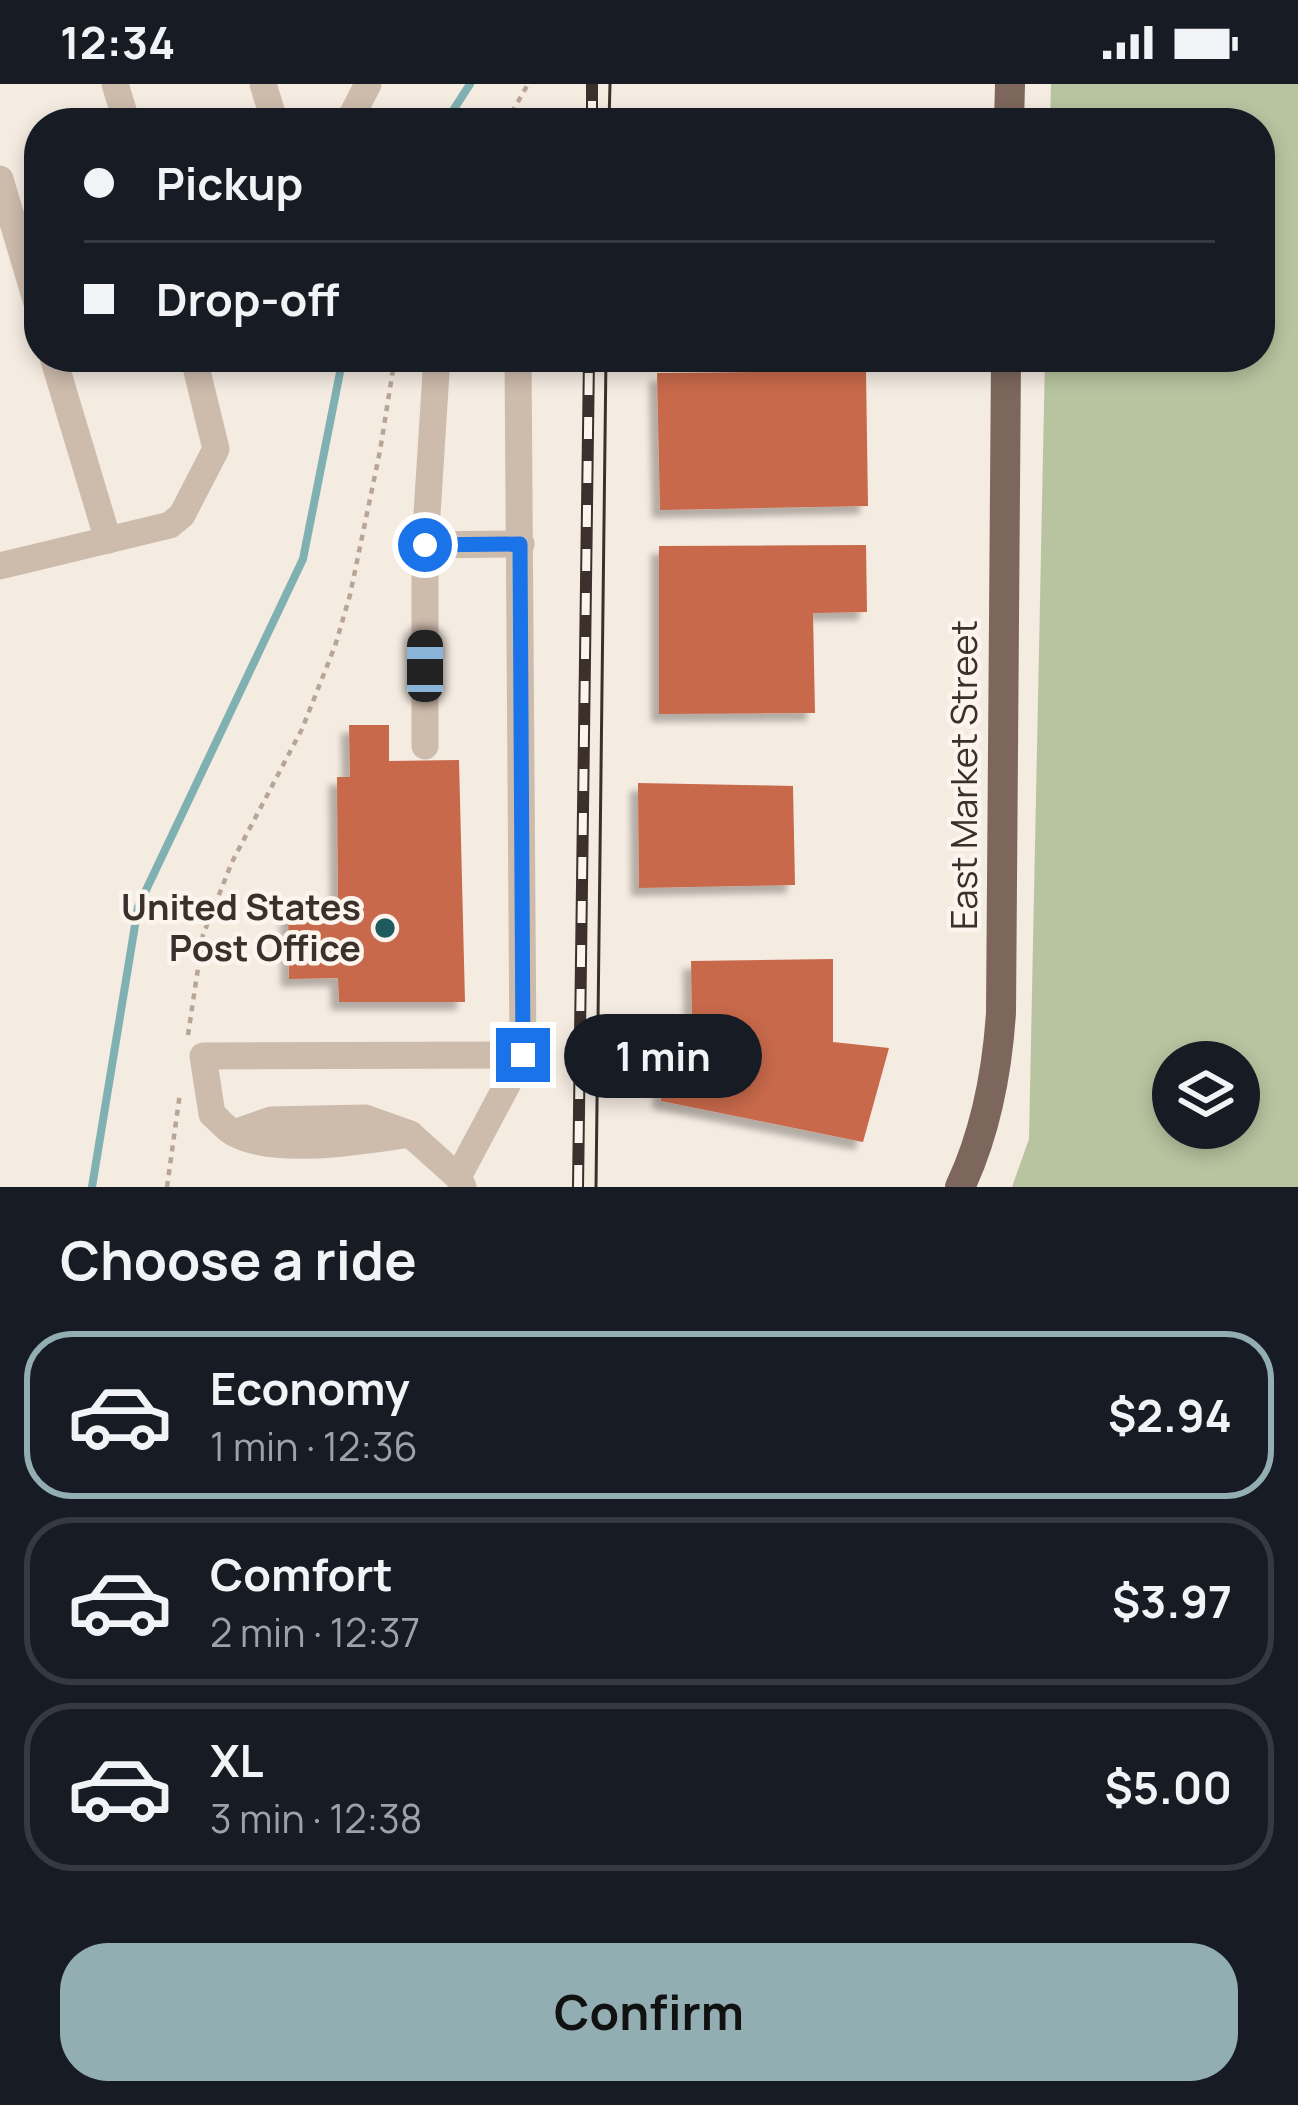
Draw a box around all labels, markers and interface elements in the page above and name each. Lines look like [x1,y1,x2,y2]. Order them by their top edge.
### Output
text: 12:34 [60,11,175,73]
text: Pickup [156,152,303,214]
text: Drop-off [156,268,339,330]
route start [398,518,452,572]
street label: East Market Street [939,620,988,930]
car [407,630,443,702]
place label: United States Post Office [121,882,361,972]
marker: United States Post Office [372,915,398,941]
callout: 1 min [565,1013,763,1097]
route end [496,1028,550,1082]
text: 1 min [615,1029,711,1083]
map controls [1152,1041,1260,1149]
button: layers [1152,1041,1260,1149]
text: Choose a ride [60,1222,417,1296]
text: Economy [210,1357,410,1419]
icon: car [66,1361,174,1469]
text: $2.94 [1108,1384,1232,1446]
text: 1 min · 12:36 [210,1419,418,1473]
text: Comfort [210,1543,393,1605]
icon: car [66,1547,174,1655]
text: $3.97 [1112,1570,1232,1632]
text: 2 min · 12:37 [210,1605,420,1659]
text: XL [210,1729,264,1791]
icon: car [66,1733,174,1841]
text: $5.00 [1104,1756,1232,1818]
text: 3 min · 12:38 [210,1791,422,1845]
button: Confirm [60,1943,1238,2081]

